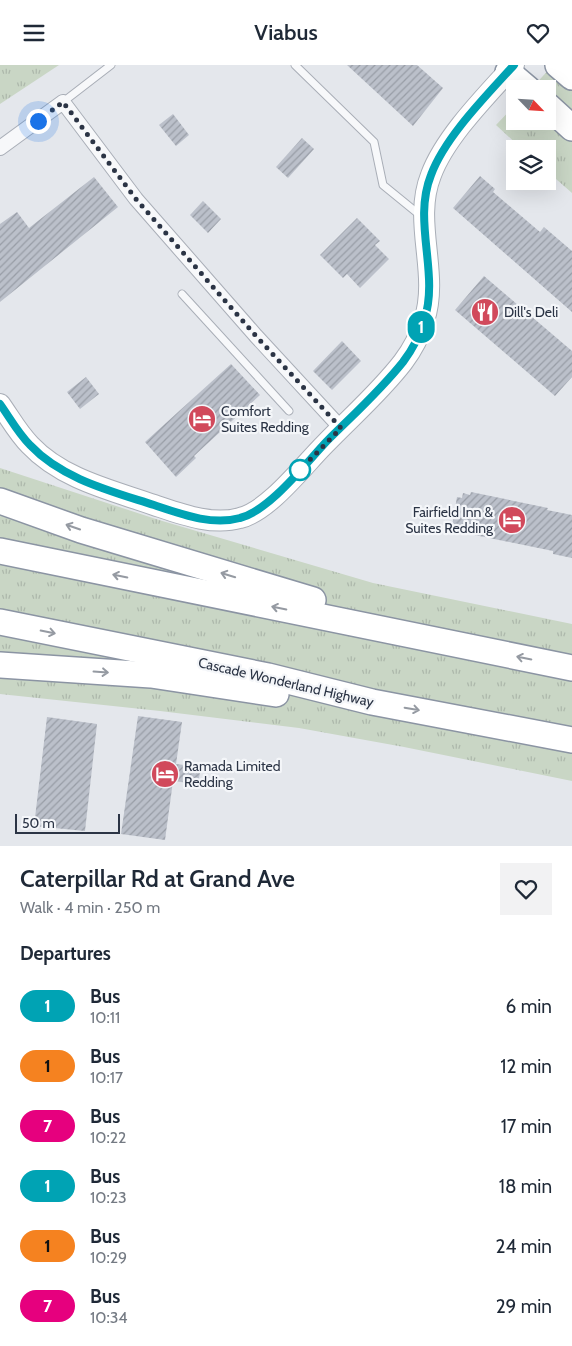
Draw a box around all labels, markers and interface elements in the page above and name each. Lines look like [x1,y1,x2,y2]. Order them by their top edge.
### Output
icon: menu [20,19,48,47]
text: Viabus [254,19,318,46]
icon: heart [524,19,552,47]
north arrow [506,80,556,130]
map controls [506,80,556,190]
your location [26,109,51,134]
button: layers [506,140,556,190]
restaurant icon: Dill's Deli [470,297,500,327]
place label: Dill's Deli [504,303,558,321]
line badge: 1 [405,311,437,343]
text: 1 [418,316,424,338]
place label: Comfort Suites Redding [221,402,310,436]
hotel icon: Comfort Suites Redding [187,404,217,434]
unlabelled marker [289,459,311,481]
place label: Fairfield Inn & Suites Redding [405,503,494,537]
hotel icon: Fairfield Inn & Suites Redding [497,505,527,535]
one-way arrow [66,522,81,531]
one-way arrow [112,570,128,580]
one-way arrow [221,570,237,580]
one-way arrow [272,603,288,613]
one-way arrow [39,627,55,637]
street label: Cascade Wonderland Highway [197,653,375,711]
one-way arrow [517,653,533,662]
one-way arrow [93,667,109,676]
one-way arrow [404,705,420,715]
place label: Ramada Limited Redding [184,757,281,791]
hotel icon: Ramada Limited Redding [150,759,180,789]
scale bar [15,811,120,834]
text: 50 m [22,814,55,832]
button: heart [500,863,552,915]
text: Caterpillar Rd at Grand Ave [20,864,295,893]
text: Walk · 4 min · 250 m [20,898,160,917]
text: Departures [20,942,111,965]
text: Bus [90,985,120,1008]
text: 1 [44,995,51,1017]
text: 6 min [506,995,552,1018]
text: 10:11 [90,1008,120,1027]
text: Bus [90,1045,120,1068]
text: 1 [44,1055,51,1077]
text: 12 min [500,1055,552,1078]
text: 10:17 [90,1068,123,1087]
text: Bus [90,1105,120,1128]
text: 7 [43,1115,52,1137]
text: 17 min [501,1115,552,1138]
text: 10:22 [90,1128,126,1147]
text: Bus [90,1165,120,1188]
text: 1 [44,1175,51,1197]
text: 18 min [499,1175,552,1198]
text: 10:23 [90,1188,127,1207]
text: Bus [90,1225,120,1248]
text: 1 [44,1235,51,1257]
text: 24 min [495,1235,552,1258]
text: 10:29 [90,1248,127,1267]
text: Bus [90,1285,120,1308]
text: 7 [43,1295,52,1317]
text: 29 min [496,1295,552,1318]
text: 10:34 [90,1308,128,1327]

